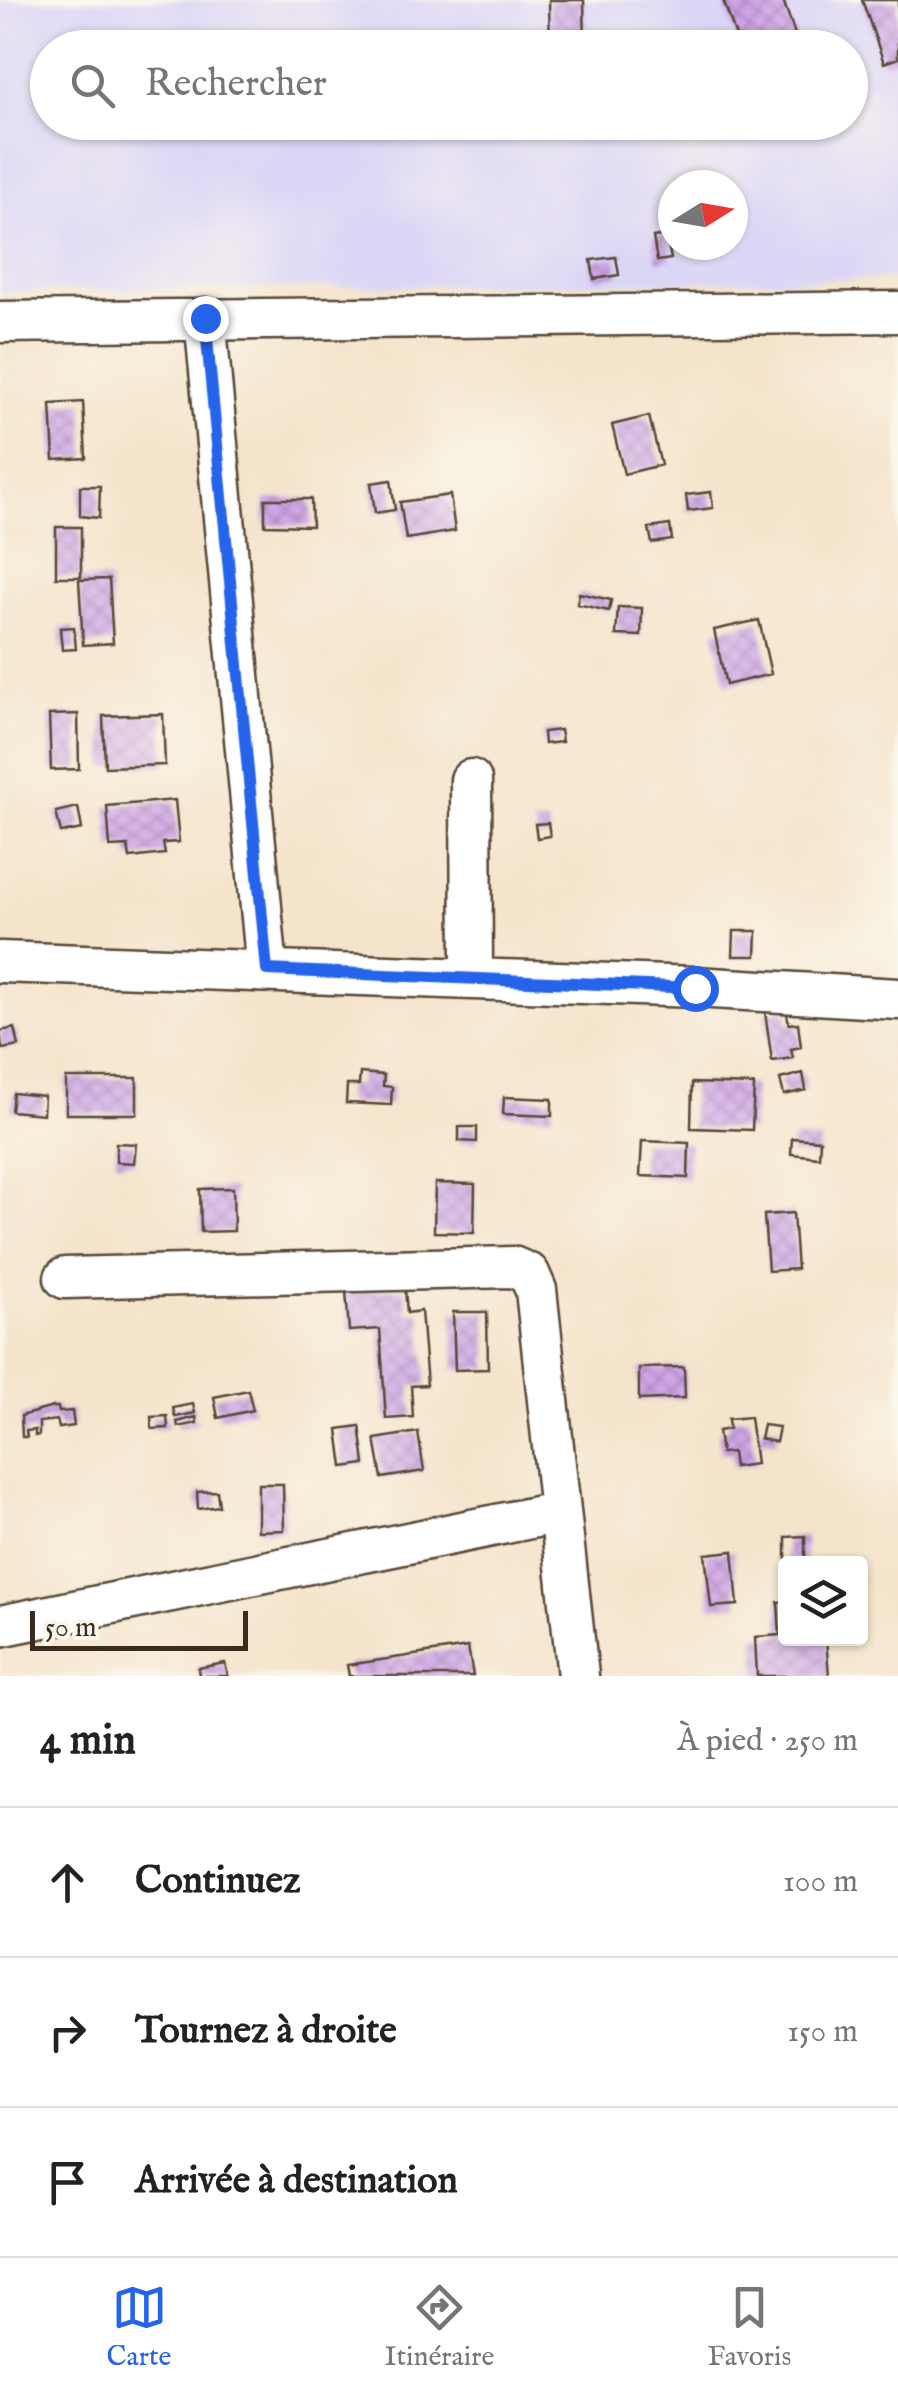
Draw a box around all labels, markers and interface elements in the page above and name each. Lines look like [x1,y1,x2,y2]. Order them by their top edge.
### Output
search box [30,30,868,140]
icon: search [65,58,120,113]
text: Rechercher [145,61,327,109]
north arrow [658,170,748,260]
route end [183,296,229,342]
route start [673,966,719,1012]
map controls [778,1556,868,1646]
button: layers [778,1556,868,1646]
scale bar [30,1606,248,1650]
text: 50 m [45,1611,97,1646]
text: 4 min [40,1715,136,1768]
text: À pied · 250 m [677,1721,858,1762]
icon: ahead [40,1855,95,1910]
text: Continuez [135,1858,301,1906]
text: 100 m [783,1862,858,1903]
icon: right [40,2005,95,2060]
text: Tournez à droite [135,2008,397,2056]
text: 150 m [787,2012,858,2053]
icon: arrive [40,2155,95,2210]
text: Arrivée à destination [135,2158,458,2206]
tab: Carte [107,2280,171,2375]
tab: Itinéraire [385,2280,494,2375]
tab: Favoris [707,2280,791,2375]

